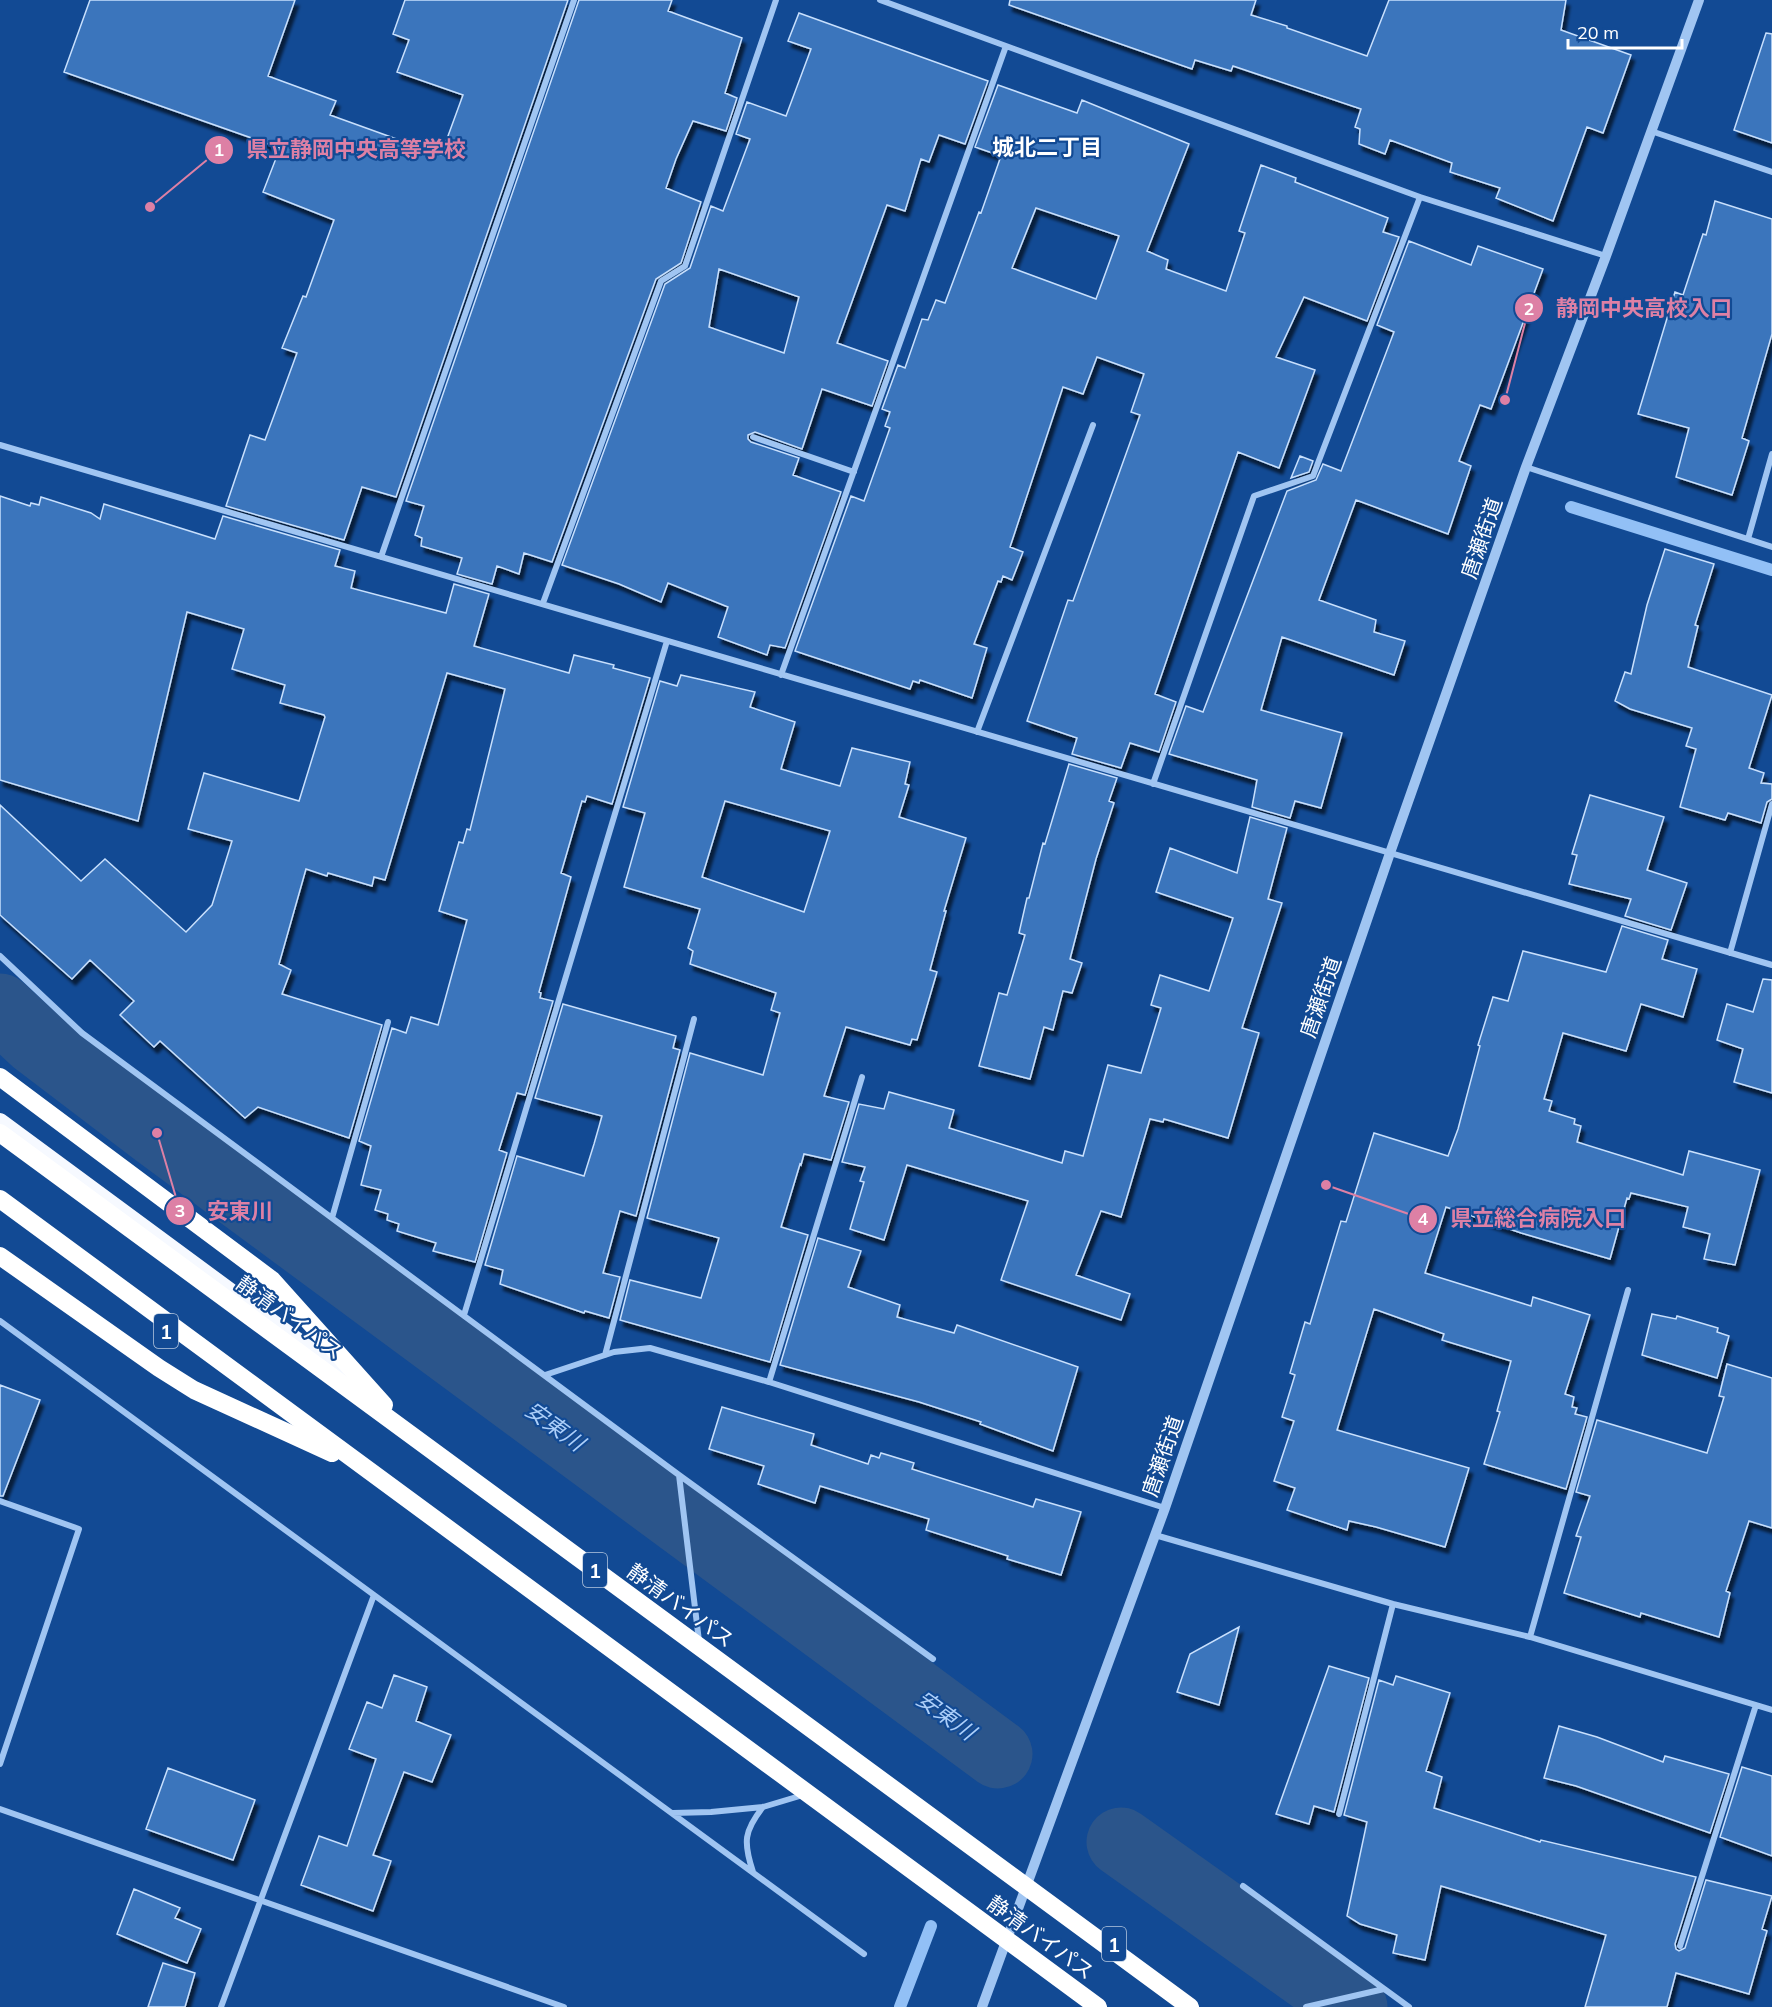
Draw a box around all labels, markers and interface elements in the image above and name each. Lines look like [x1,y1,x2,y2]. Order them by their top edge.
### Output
scale bar [1568,12,1682,50]
text: 20 m [1577,21,1619,44]
callout: 県立静岡中央高等学校 [204,130,478,170]
district label: 城北二丁目 [992,133,1102,161]
text: 県立静岡中央高等学校 [246,135,466,163]
text: 1 [214,138,224,161]
callout: 静岡中央高校入口 [1514,288,1744,328]
text: 静岡中央高校入口 [1556,294,1732,322]
text: 2 [1524,297,1534,320]
street label: 唐瀬街道 [1455,494,1507,582]
street label: 唐瀬街道 [1294,953,1346,1041]
callout: 安東川 [165,1191,285,1231]
text: 安東川 [207,1197,273,1225]
text: 3 [175,1199,185,1222]
callout: 県立総合病院入口 [1408,1199,1638,1239]
text: 県立総合病院入口 [1450,1204,1626,1232]
text: 4 [1418,1207,1429,1230]
street label: 静清バイパス [232,1270,348,1364]
road number: 1 [154,1314,178,1348]
water label: 安東川 [520,1395,592,1458]
street label: 唐瀬街道 [1136,1412,1188,1500]
road number: 1 [583,1553,607,1587]
street label: 静清バイパス [623,1558,739,1652]
water label: 安東川 [911,1684,983,1747]
street label: 静清バイパス [983,1890,1099,1984]
road number: 1 [1102,1927,1126,1961]

